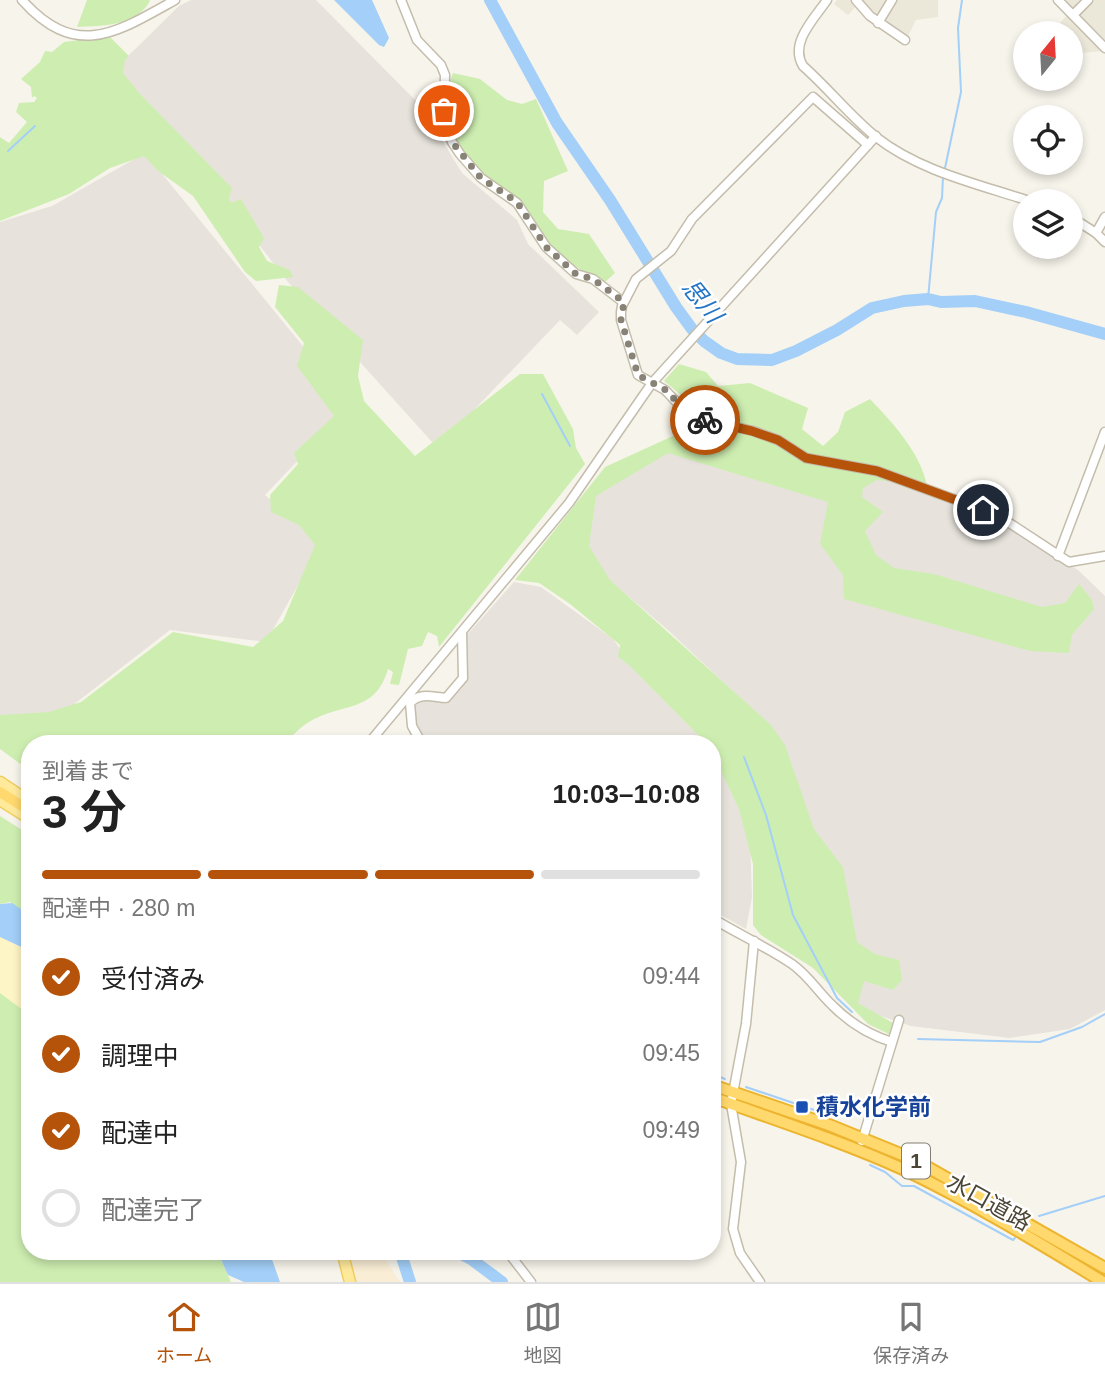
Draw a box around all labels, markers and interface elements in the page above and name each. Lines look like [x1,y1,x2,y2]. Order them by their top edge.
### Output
north arrow [1013,21,1083,91]
map controls [1013,21,1083,259]
pin [414,81,474,141]
icon: bag [425,92,463,130]
button: locate [1013,105,1083,175]
button: layers [1013,189,1083,259]
water label: 思川 [677,274,730,330]
courier [670,385,740,455]
icon: bike [686,401,724,439]
pin [953,480,1013,540]
icon: home [964,491,1002,529]
text: 到着まで [42,758,134,784]
text: 10:03–10:08 [553,779,700,809]
text: 3 分 [42,786,126,838]
text: 配達中 · 280 m [42,895,195,921]
icon: check [42,958,80,996]
text: 09:44 [642,963,700,989]
text: 受付済み [101,964,205,994]
icon: check [42,1035,80,1073]
text: 09:45 [642,1040,700,1066]
text: 調理中 [101,1041,179,1071]
place label: 積水化学前 [816,1094,931,1120]
marker: 積水化学前 [794,1099,810,1115]
icon: check [42,1112,80,1150]
text: 09:49 [642,1117,700,1143]
text: 配達中 [101,1118,179,1148]
road number: 1 [902,1144,930,1178]
street label: 水口道路 [942,1168,1036,1236]
text: 配達完了 [101,1195,205,1225]
tab: ホーム [156,1298,212,1367]
tab: 地図 [524,1298,562,1367]
tab: 保存済み [873,1298,949,1367]

